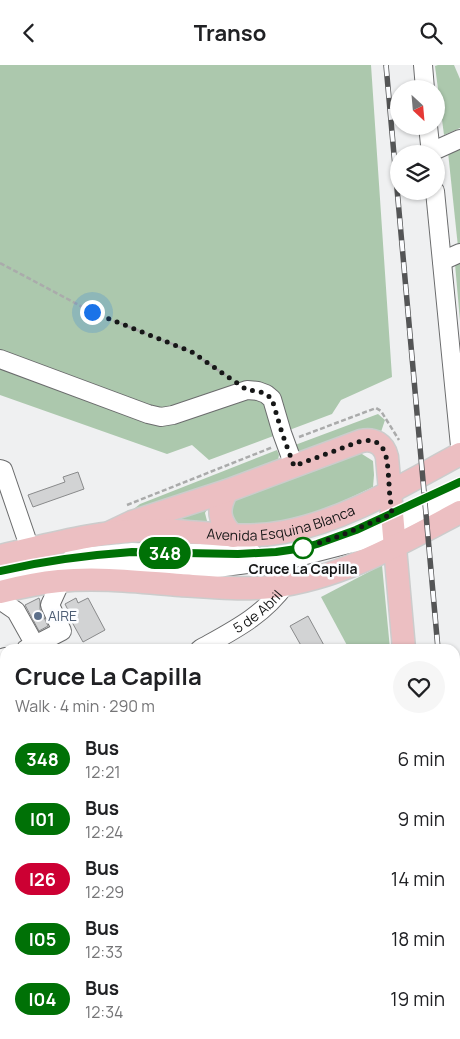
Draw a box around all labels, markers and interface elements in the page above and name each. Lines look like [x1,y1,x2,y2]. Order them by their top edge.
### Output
text: Transo [194,18,266,48]
icon: back [15,19,43,47]
icon: search [417,19,445,47]
north arrow [390,80,445,135]
map controls [390,80,445,200]
button: layers [390,145,445,200]
your location [80,300,105,325]
street label: Avenida Esquina Blanca [206,500,358,545]
line badge: 348 [136,537,194,569]
marker: Cruce La Capilla [292,537,314,559]
text: 348 [149,541,181,565]
place label: Cruce La Capilla [249,559,357,578]
street label: 5 de Abril [229,586,287,637]
place label: AIRE [48,606,77,625]
marker: AIRE [32,610,44,622]
text: Cruce La Capilla [15,659,202,692]
button: heart [393,661,445,713]
text: Walk · 4 min · 290 m [15,695,155,717]
text: Bus [85,735,119,761]
text: 6 min [398,746,445,772]
text: 348 [26,747,59,771]
text: 12:21 [85,761,121,783]
text: Bus [85,795,119,821]
text: 9 min [398,806,445,832]
text: I01 [30,807,55,831]
text: 12:24 [85,821,123,843]
text: Bus [85,855,119,881]
text: 14 min [391,866,445,892]
text: I26 [29,867,56,891]
text: 12:29 [85,881,124,903]
text: Bus [85,915,119,941]
text: 18 min [391,926,445,952]
text: I05 [29,927,56,951]
text: 12:33 [85,941,123,963]
text: Bus [85,975,119,1001]
text: 19 min [390,986,445,1012]
text: I04 [29,987,56,1011]
text: 12:34 [85,1001,123,1023]

